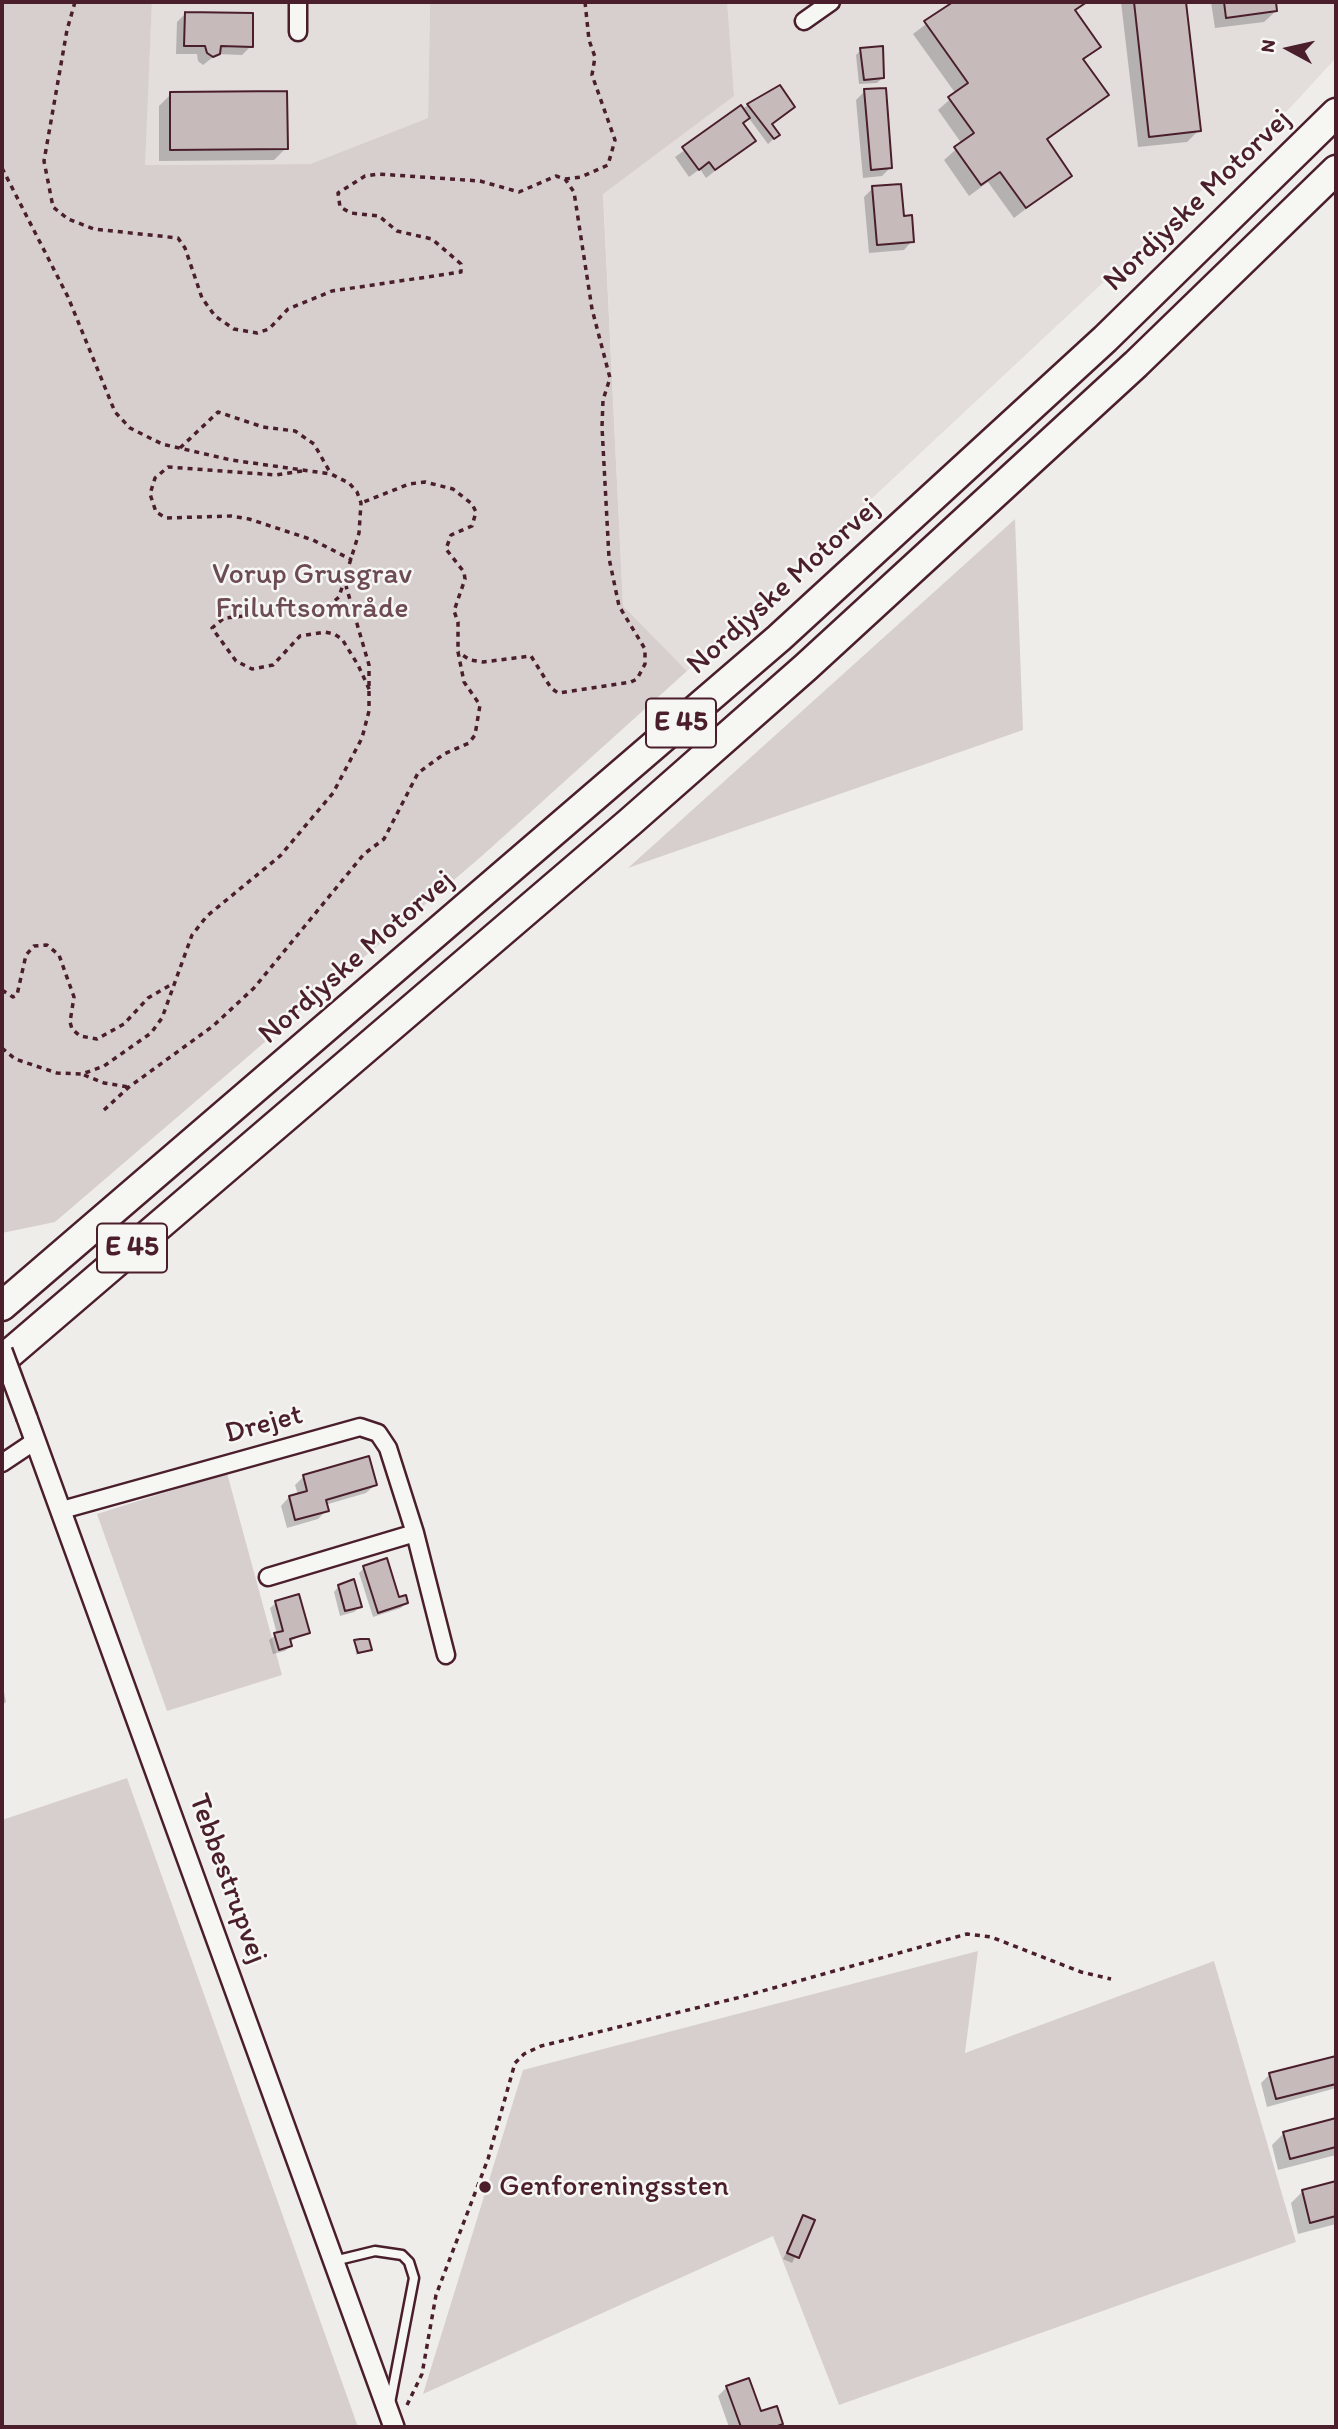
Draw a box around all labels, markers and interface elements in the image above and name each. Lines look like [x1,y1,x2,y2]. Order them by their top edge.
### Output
north arrow [1254,14,1324,84]
text: N [1255,38,1280,54]
street label: Nordjyske Motorvej [1097,102,1299,300]
street label: Nordjyske Motorvej [680,491,888,683]
park label: Vorup Grusgrav Friluftsområde [212,557,412,628]
road number: E 45 [646,698,716,748]
street label: Nordjyske Motorvej [252,863,462,1053]
road number: E 45 [97,1224,167,1272]
street label: Drejet [221,1397,307,1453]
street label: Tebbestrupvej [180,1789,274,1969]
place label: Genforeningssten [499,2169,729,2205]
marker: Genforeningssten [477,2179,493,2195]

